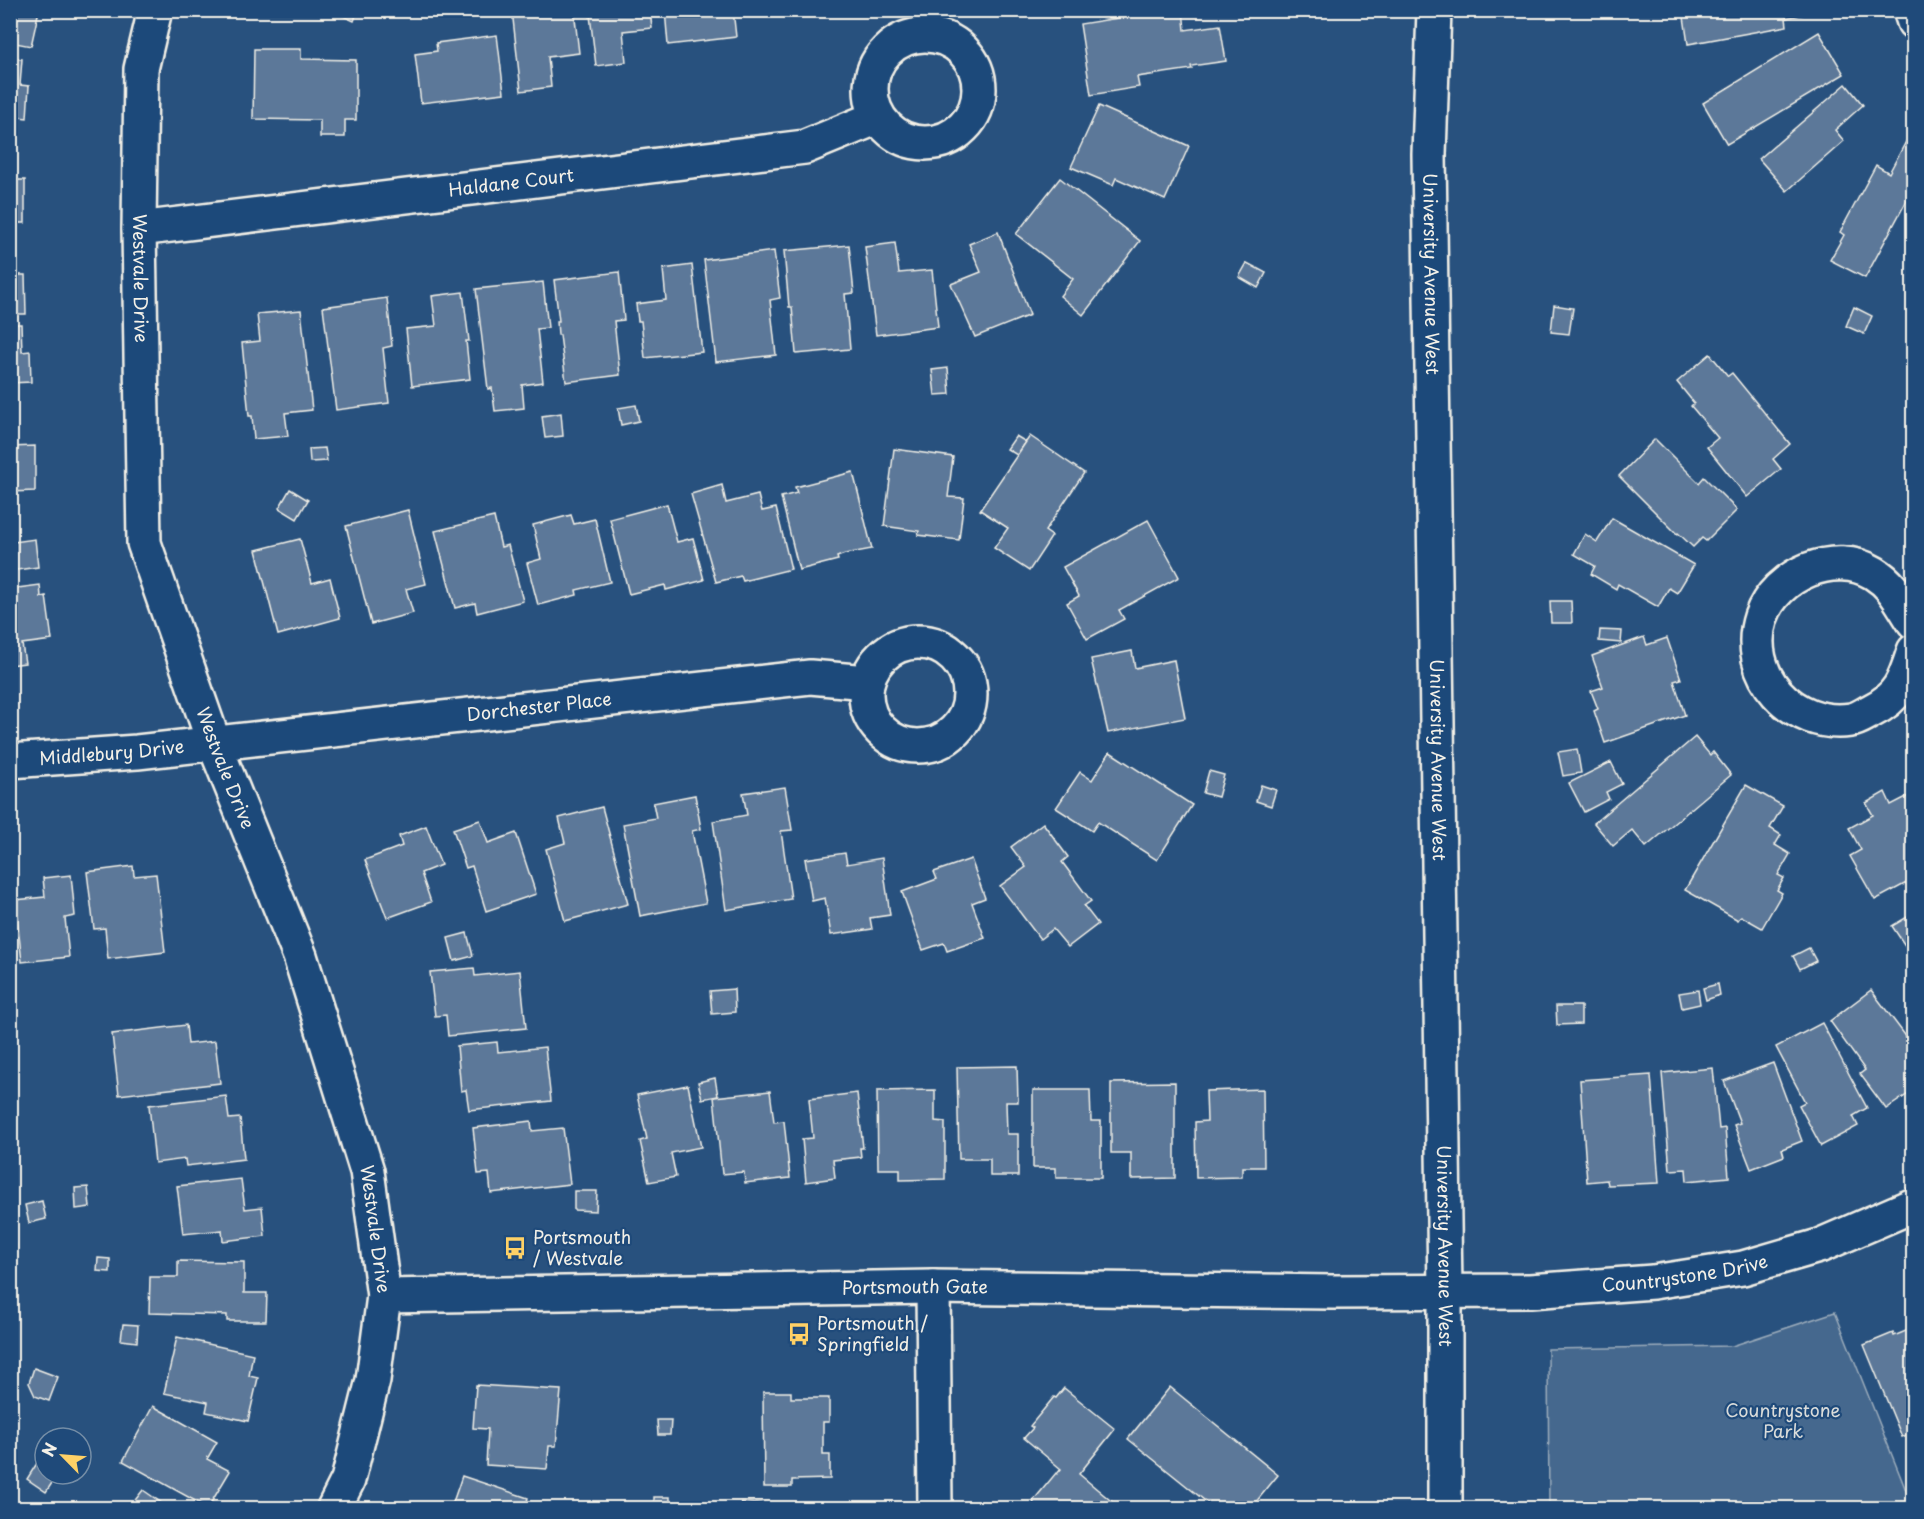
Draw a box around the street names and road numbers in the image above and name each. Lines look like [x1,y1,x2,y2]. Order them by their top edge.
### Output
street label: Haldane Court [447,161,575,203]
street label: University Avenue West [1417,173,1447,375]
street label: Westvale Drive [127,214,156,343]
street label: University Avenue West [1424,659,1454,861]
street label: Dorchester Place [465,684,613,727]
street label: Westvale Drive [190,703,262,833]
street label: Middlebury Drive [38,732,185,771]
street label: University Avenue West [1431,1145,1460,1347]
street label: Westvale Drive [354,1163,398,1294]
street label: Countrystone Drive [1601,1247,1771,1298]
street label: Portsmouth Gate [842,1272,988,1300]

